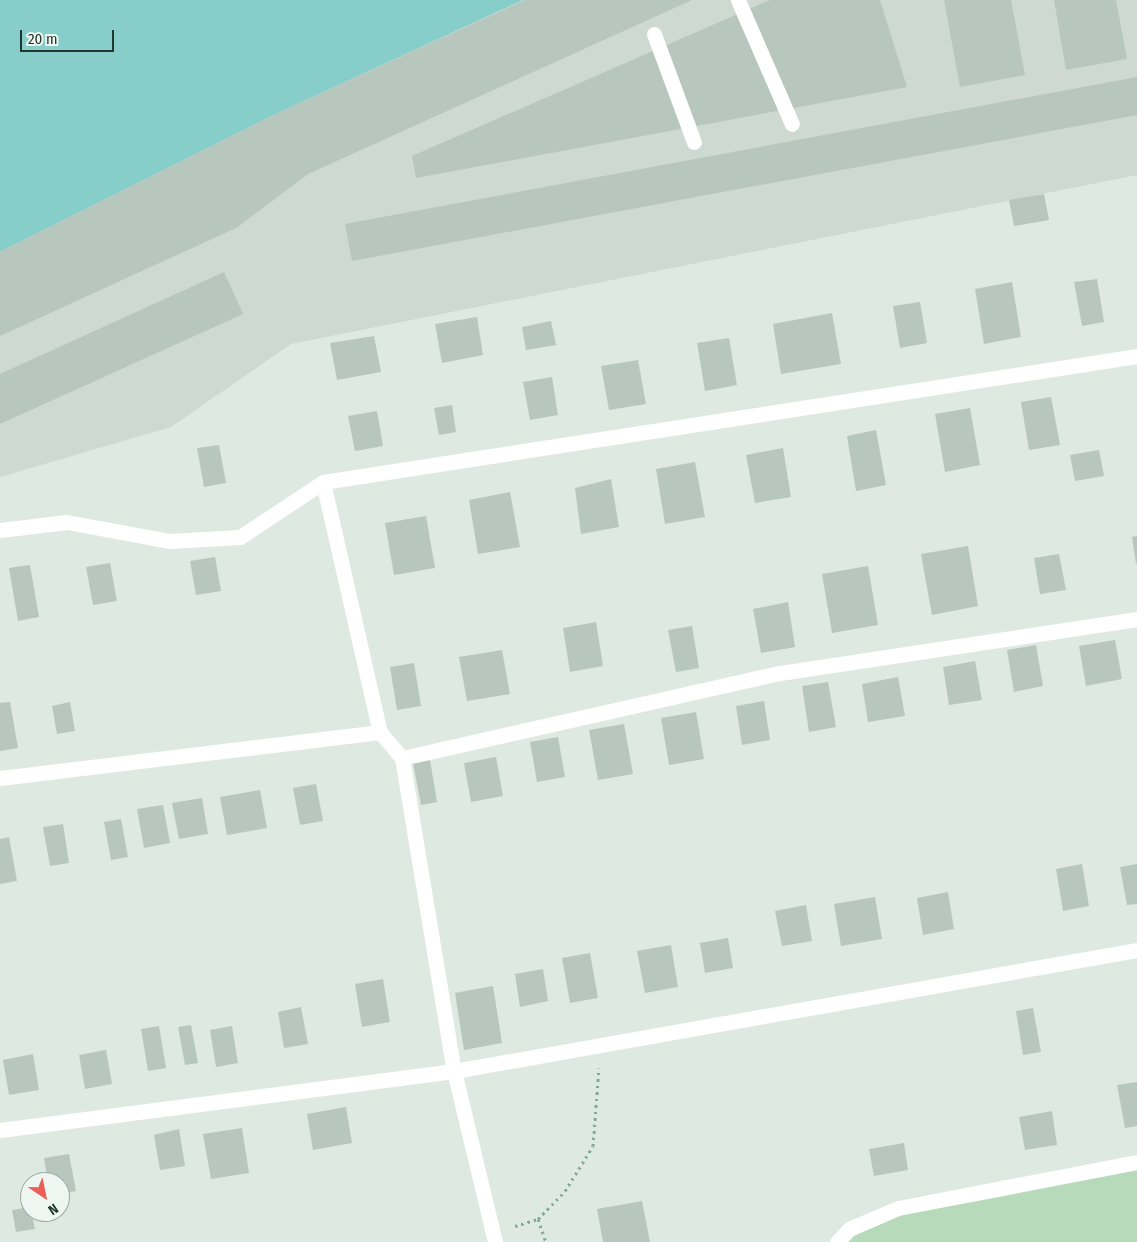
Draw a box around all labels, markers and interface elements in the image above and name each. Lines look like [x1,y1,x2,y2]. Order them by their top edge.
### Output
scale bar [22,20,116,52]
text: 20 m [28,30,58,48]
north arrow [20,1172,70,1222]
text: N [45,1200,61,1218]

